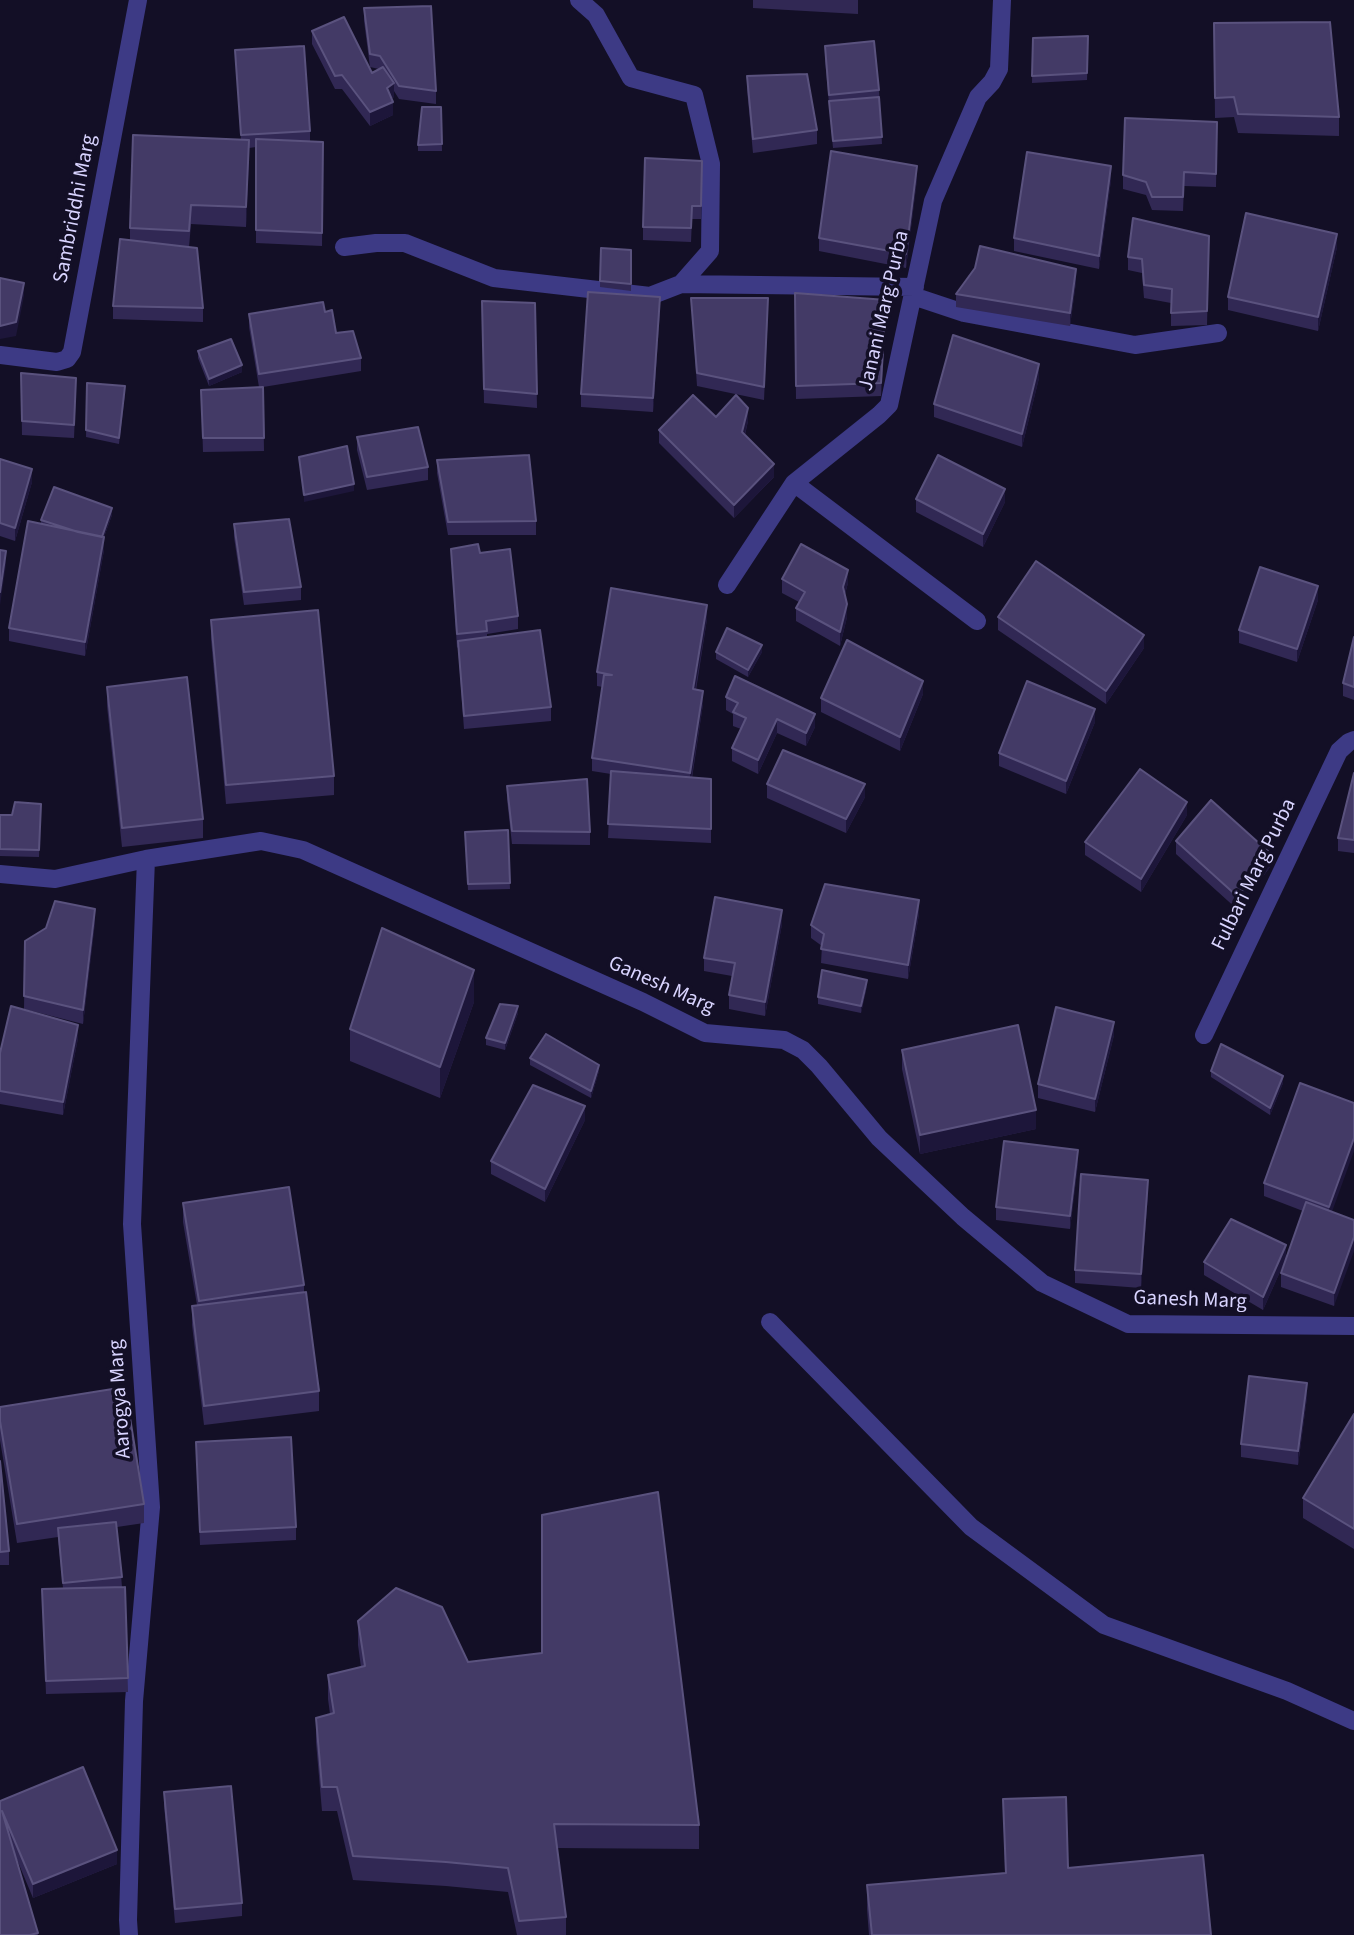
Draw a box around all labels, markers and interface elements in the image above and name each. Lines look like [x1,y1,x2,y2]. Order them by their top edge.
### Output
street label: Sambriddhi Marg [49,133,103,285]
street label: Janani Marg Purba [854,228,916,394]
street label: Fulbari Marg Purba [1207,795,1303,955]
street label: Ganesh Marg [604,951,718,1021]
street label: Ganesh Marg [1133,1286,1247,1316]
street label: Aarogya Marg [104,1339,138,1459]

